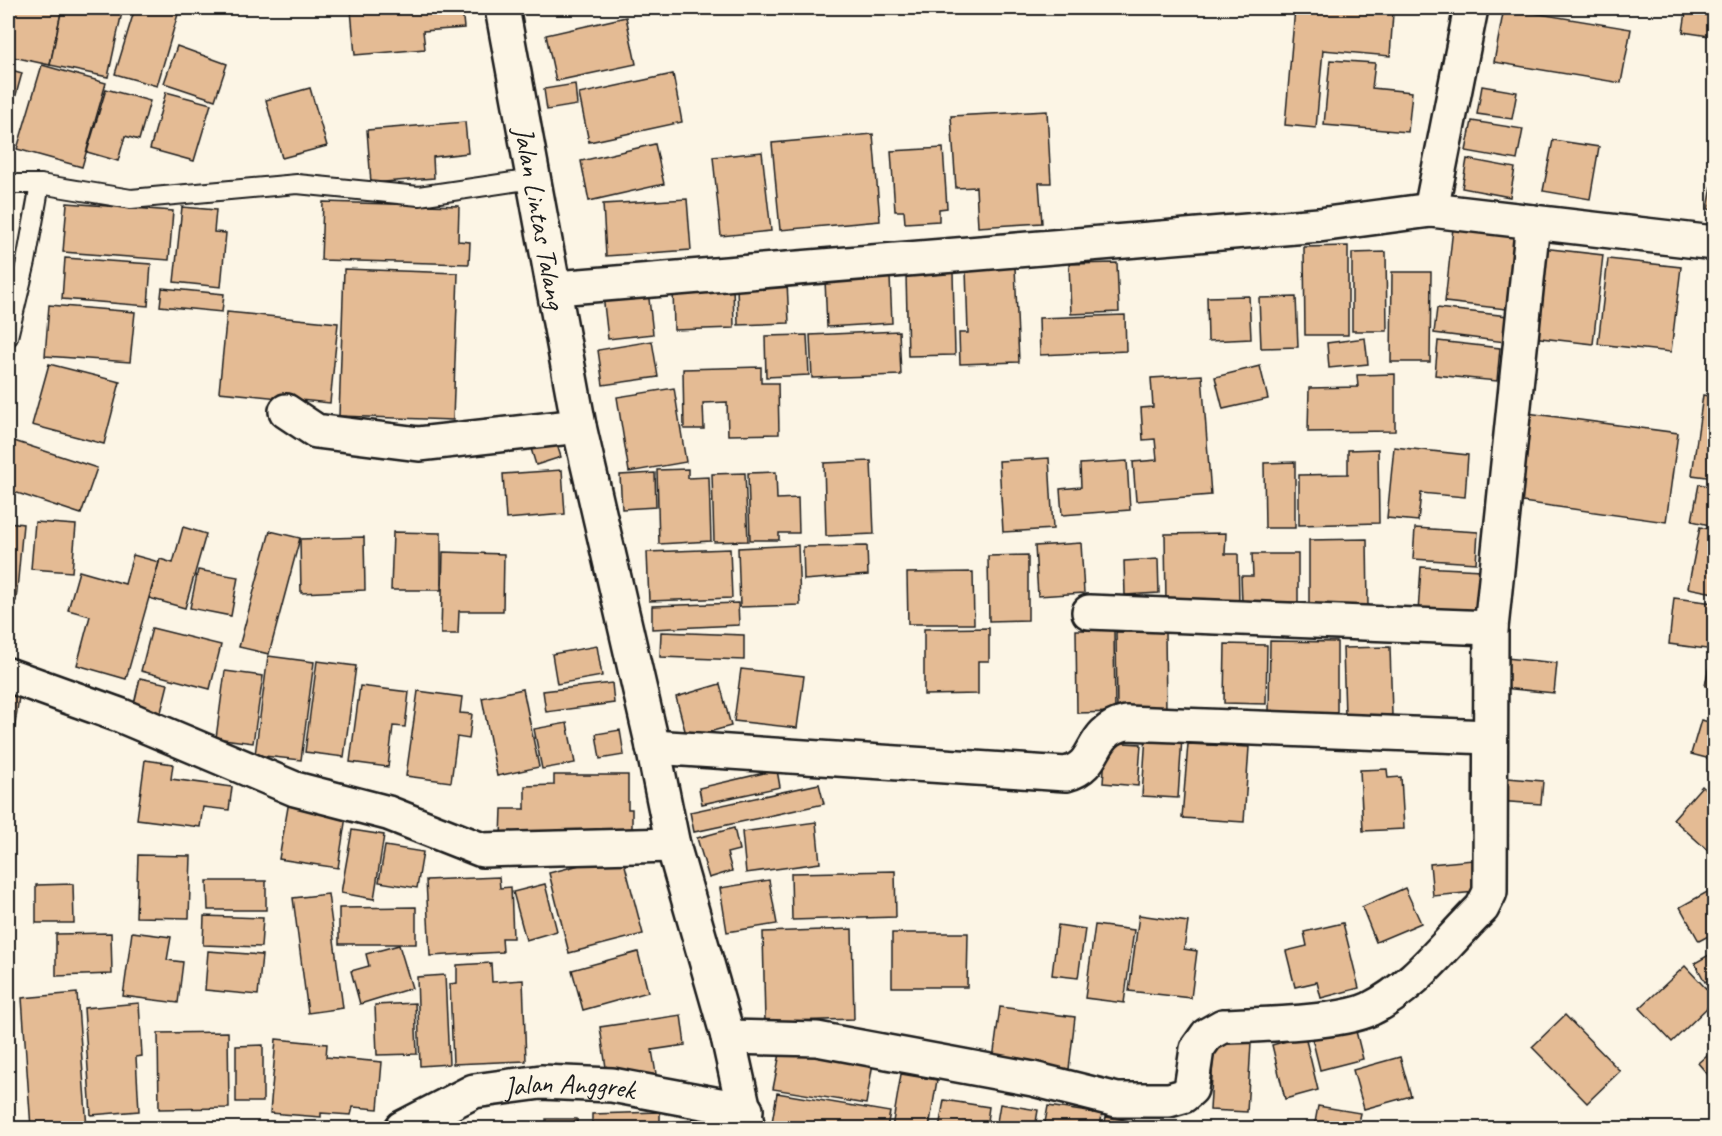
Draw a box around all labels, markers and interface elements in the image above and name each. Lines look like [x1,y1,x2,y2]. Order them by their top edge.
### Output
street label: Jalan Lintas Talang [506,122,574,313]
street label: Jalan Anggrek [500,1065,641,1107]

